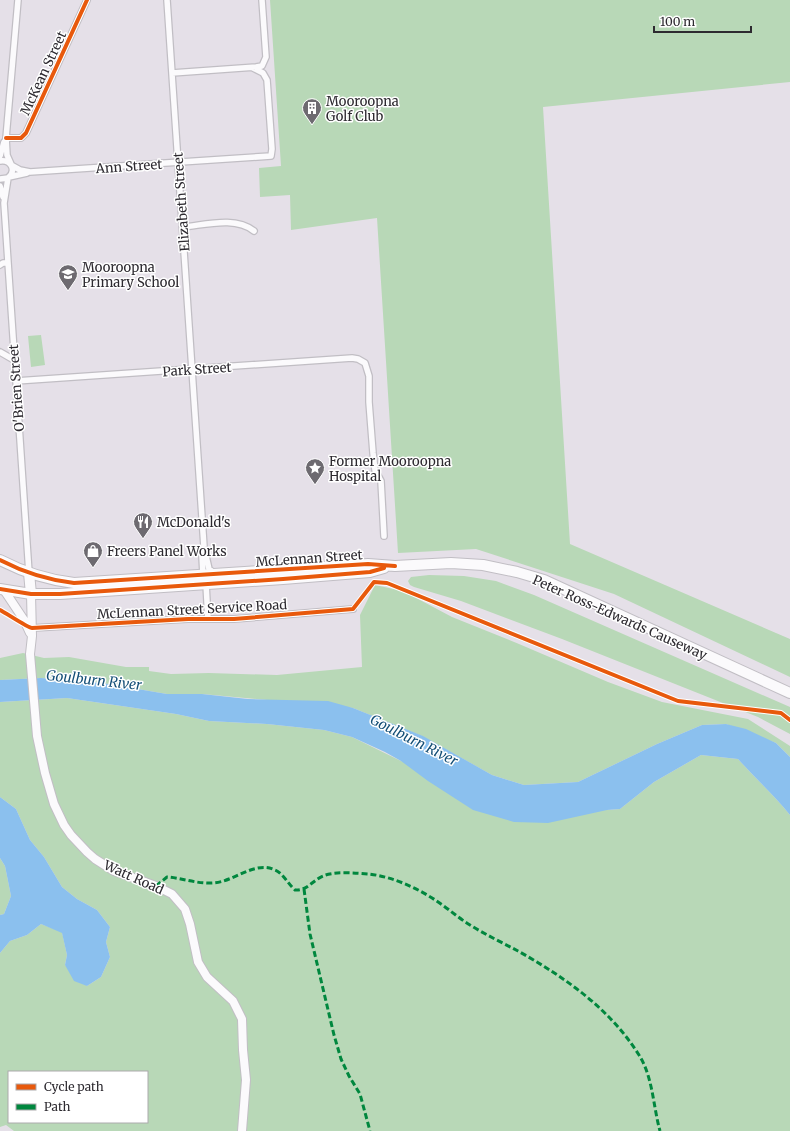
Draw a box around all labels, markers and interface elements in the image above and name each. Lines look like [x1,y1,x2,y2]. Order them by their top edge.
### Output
scale bar [654,8,751,34]
text: 100 m [660,14,695,29]
street label: McKean Street [17,28,70,118]
place label: Mooroopna Golf Club [326,93,399,125]
building icon: Mooroopna Golf Club [301,97,323,125]
street label: Elizabeth Street [170,152,193,252]
street label: Ann Street [94,156,163,177]
place label: Mooroopna Primary School [82,259,179,291]
school or university icon: Mooroopna Primary School [57,263,79,291]
street label: O'Brien Street [5,344,28,432]
street label: Park Street [162,359,232,380]
place label: Former Mooroopna Hospital [329,453,451,485]
place icon: Former Mooroopna Hospital [304,457,326,485]
restaurant icon: McDonald's [132,511,154,539]
place label: McDonald's [157,514,230,531]
shop icon: Freers Panel Works [82,540,104,568]
place label: Freers Panel Works [107,543,227,560]
street label: McLennan Street [255,546,363,571]
street label: Peter Ross-Edwards Causeway [530,571,710,664]
street label: McLennan Street Service Road [96,596,288,623]
water label: Goulburn River [45,666,143,694]
water label: Goulburn River [367,710,461,770]
street label: Watt Road [100,856,167,898]
legend [8,1071,148,1123]
text: Cycle path [44,1079,104,1094]
text: Path [44,1099,70,1114]

